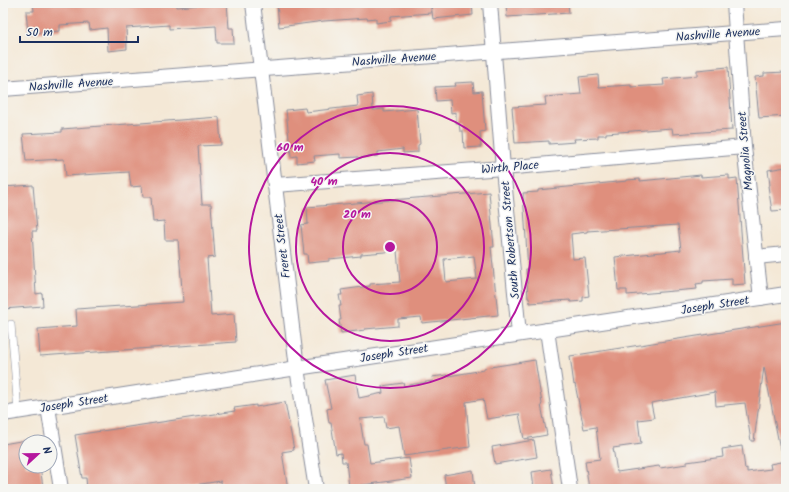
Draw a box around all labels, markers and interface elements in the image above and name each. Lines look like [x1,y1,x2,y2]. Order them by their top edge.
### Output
scale bar [20,18,138,44]
street label: Nashville Avenue [675,22,762,47]
text: 50 m [26,23,53,42]
street label: Nashville Avenue [351,47,438,72]
street label: Nashville Avenue [28,72,115,97]
street label: Magnolia Street [733,110,758,191]
text: 60 m [276,138,304,157]
street label: Wirth Place [480,155,540,179]
text: 40 m [310,172,338,191]
street label: South Robertson Street [496,180,525,300]
text: 20 m [343,205,371,224]
street label: Freret Street [269,212,296,279]
centre of rings [383,240,397,254]
street label: Joseph Street [680,291,751,320]
street label: Joseph Street [359,339,430,368]
street label: Joseph Street [39,389,110,418]
north arrow [18,434,58,474]
text: N [37,444,56,457]

